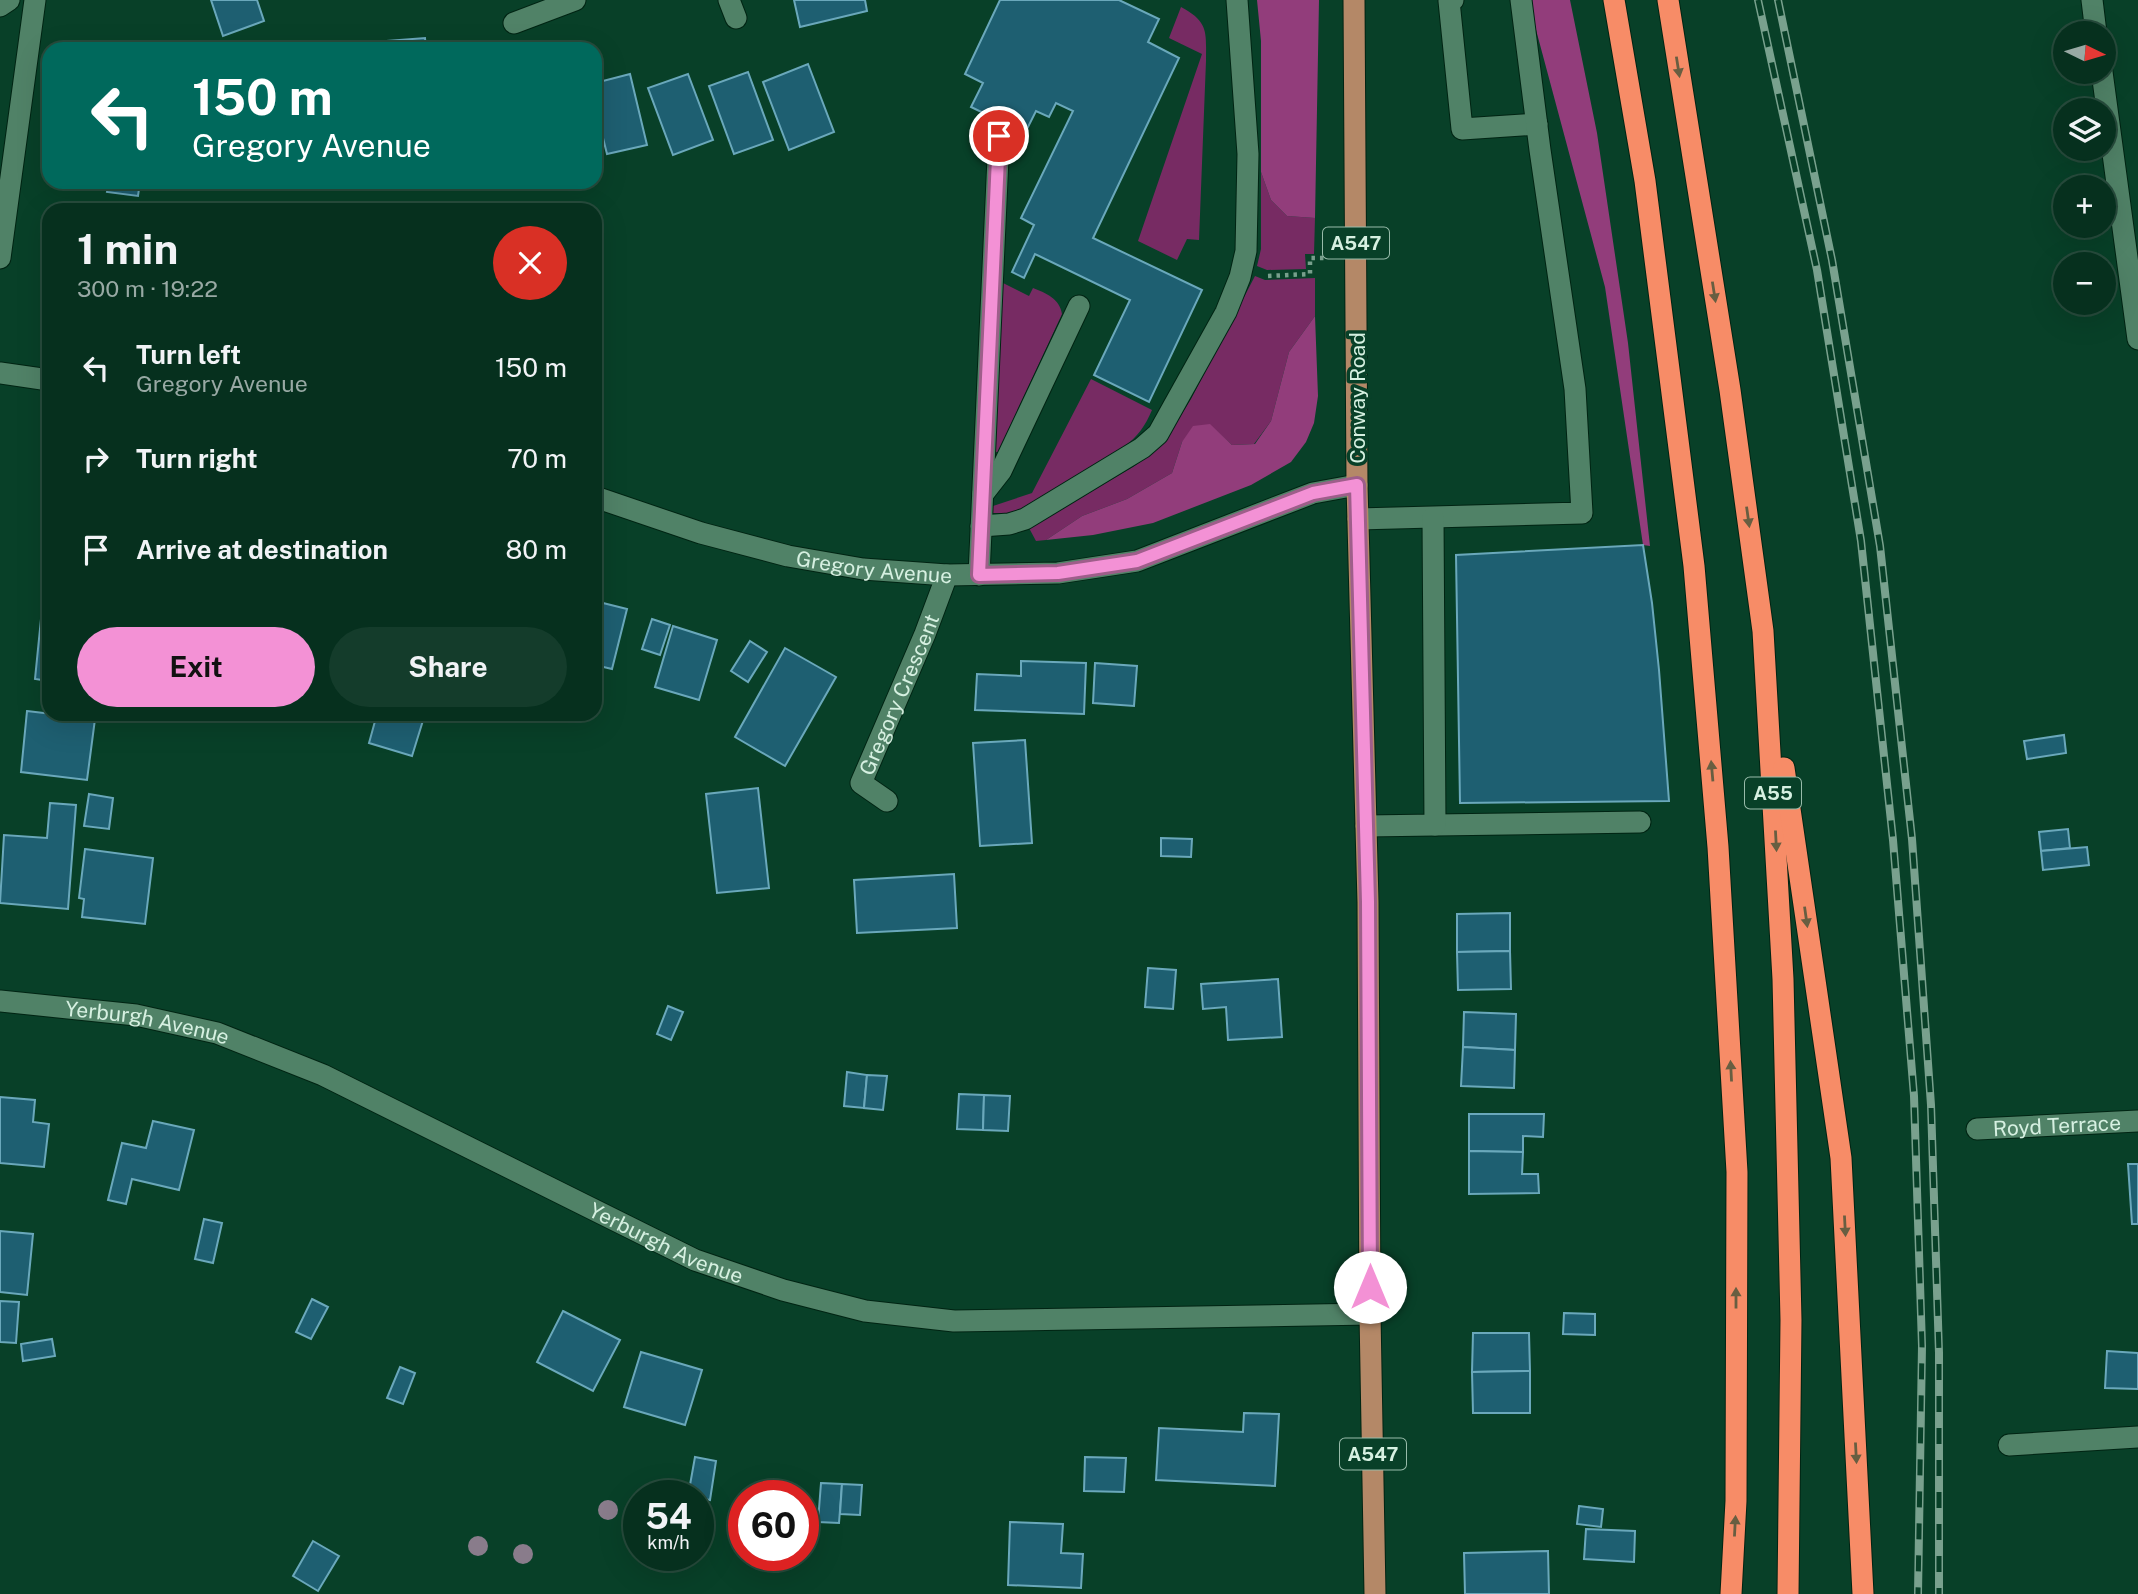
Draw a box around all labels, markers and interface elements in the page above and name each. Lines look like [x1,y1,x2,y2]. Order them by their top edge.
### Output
north arrow [2053,21,2116,84]
map controls [2053,21,2116,315]
one-way arrow [1673,56,1684,78]
text: 150 m [192,68,333,126]
icon: left [77,70,168,161]
button: layers [2053,98,2116,161]
pin [969,106,1029,166]
icon: arrive [980,117,1018,155]
text: Gregory Avenue [192,127,431,164]
button: + [2053,175,2116,238]
text: 1 min [77,224,178,273]
button: close [493,226,567,300]
road number: A547 [1323,228,1389,258]
button: − [2053,252,2116,315]
text: 300 m · 19:22 [77,275,218,302]
one-way arrow [1709,281,1720,303]
street label: Conway Road [1345,332,1370,464]
text: Turn left [136,339,241,370]
icon: left [77,349,115,387]
text: 150 m [495,352,567,383]
text: Gregory Avenue [136,370,308,397]
icon: right [77,440,115,478]
text: Turn right [136,443,258,474]
text: 70 m [507,443,567,474]
one-way arrow [1742,506,1753,528]
icon: arrive [77,531,115,569]
text: Arrive at destination [136,534,388,565]
text: 80 m [506,534,567,565]
street label: Gregory Avenue [794,545,953,588]
street label: Gregory Crescent [853,610,944,779]
button: Exit [77,627,315,707]
button: Share [329,627,567,707]
one-way arrow [1706,759,1717,781]
road number: A55 [1745,778,1801,808]
one-way arrow [1770,830,1781,852]
one-way arrow [1800,906,1811,928]
street label: Yerburgh Avenue [64,995,233,1049]
one-way arrow [1725,1060,1736,1082]
street label: Royd Terrace [1992,1109,2122,1141]
street label: Yerburgh Avenue [585,1197,747,1288]
one-way arrow [1839,1215,1850,1237]
position arrow [1333,1250,1407,1324]
one-way arrow [1730,1287,1742,1309]
road number: A547 [1340,1438,1406,1470]
one-way arrow [1851,1443,1862,1465]
speed limit sign: 60 [728,1480,819,1571]
text: 54 [645,1496,692,1537]
one-way arrow [1729,1515,1740,1537]
text: km/h [647,1532,690,1553]

